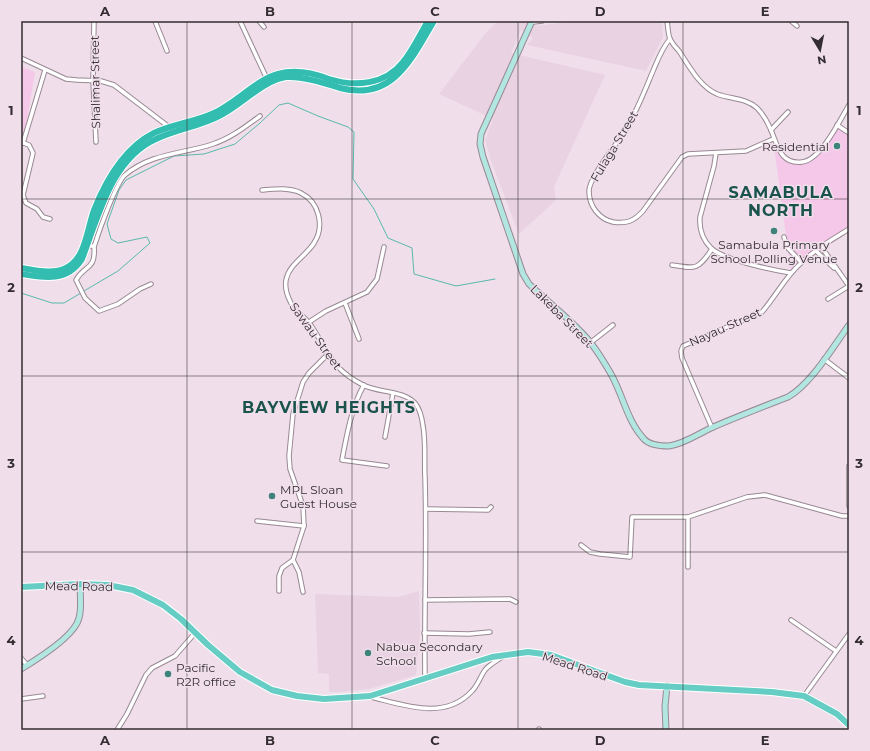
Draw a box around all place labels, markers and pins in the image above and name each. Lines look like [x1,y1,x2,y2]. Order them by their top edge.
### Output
place label: Residential [762,139,829,154]
marker: Residential [832,141,842,151]
marker: Samabula Primary School Polling Venue [769,226,779,236]
place label: Samabula Primary School Polling Venue [710,237,838,266]
place label: MPL Sloan Guest House [280,482,357,511]
marker: MPL Sloan Guest House [267,491,277,501]
place label: Nabua Secondary School [376,639,483,668]
marker: Nabua Secondary School [363,648,373,658]
place label: Pacific R2R office [176,660,236,689]
marker: Pacific R2R office [163,669,173,679]

